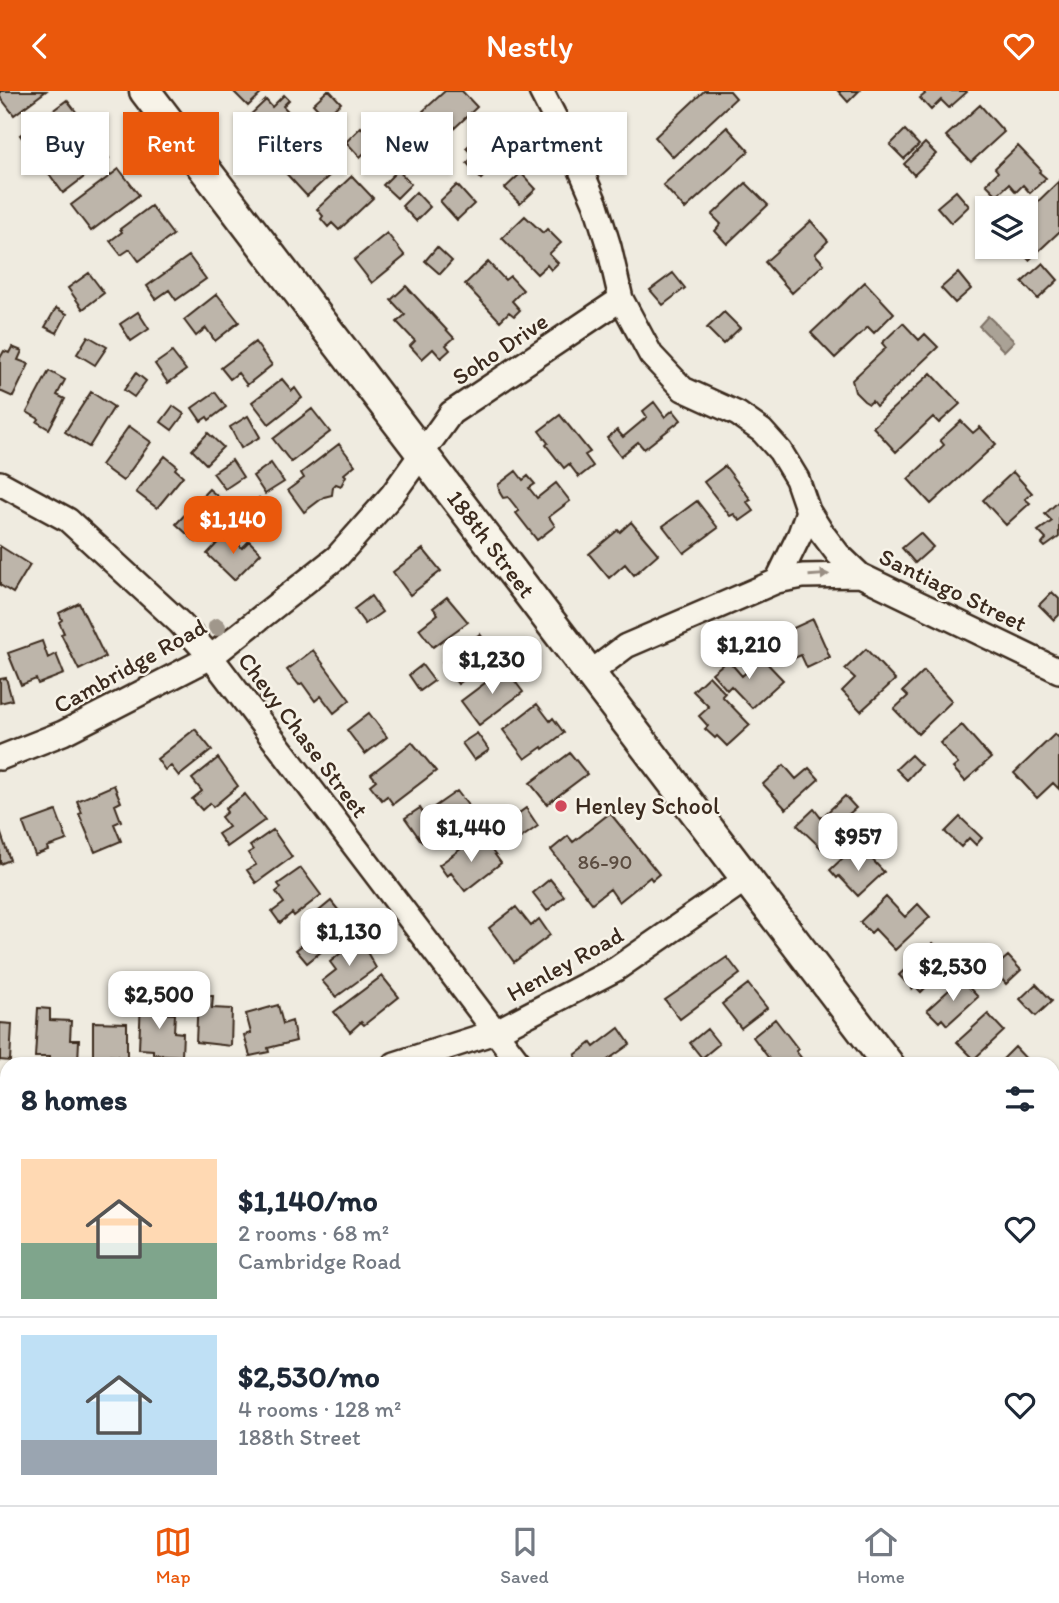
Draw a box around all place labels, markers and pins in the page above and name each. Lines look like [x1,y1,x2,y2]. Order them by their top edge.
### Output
pin: $1,140 [176,497,290,556]
pin: $1,210 [692,621,806,681]
pin: $1,230 [435,637,549,696]
place label: Henley School [575,791,720,820]
marker: Henley School [553,798,569,814]
pin: $1,440 [414,805,528,864]
pin: $957 [817,813,899,873]
pin: $1,130 [292,909,406,968]
pin: $2,530 [896,943,1010,1003]
pin: $2,500 [102,971,216,1031]

